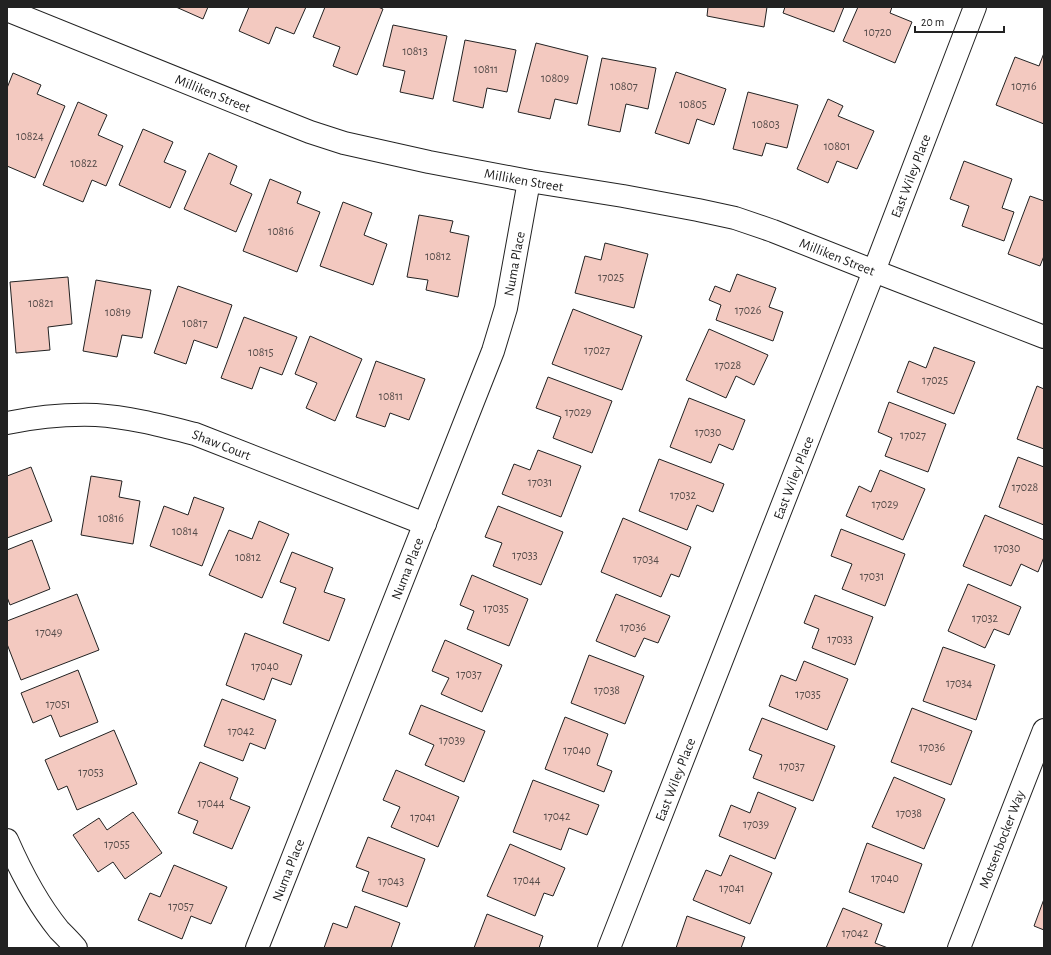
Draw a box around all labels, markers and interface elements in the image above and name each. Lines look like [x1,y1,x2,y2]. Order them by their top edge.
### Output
scale bar [915,8,1004,34]
text: 20 m [921,16,944,28]
house number: 10720 [864,26,892,38]
house number: 10813 [402,45,428,57]
house number: 10811 [474,63,498,75]
house number: 10809 [541,72,569,84]
street label: Milliken Street [173,73,253,116]
house number: 10807 [610,80,638,92]
house number: 10716 [1011,80,1037,92]
house number: 10805 [679,98,707,110]
house number: 10803 [752,118,780,130]
house number: 10824 [16,130,44,142]
street label: East Wiley Place [889,132,934,220]
house number: 10801 [824,140,850,152]
house number: 10822 [70,157,98,169]
street label: Milliken Street [483,167,565,194]
house number: 10816 [268,225,294,237]
street label: Numa Place [502,230,528,297]
street label: Milliken Street [797,236,877,279]
house number: 10812 [425,250,451,262]
house number: 17025 [598,271,624,283]
house number: 10821 [28,297,54,309]
house number: 17026 [735,304,762,316]
house number: 10819 [105,306,131,318]
house number: 10817 [182,317,208,329]
house number: 17027 [584,344,610,356]
house number: 10815 [248,346,274,358]
house number: 17028 [715,359,742,371]
house number: 17025 [922,374,948,386]
house number: 10811 [379,390,403,402]
house number: 17029 [565,406,592,418]
house number: 17030 [695,426,721,438]
street label: Shaw Court [190,428,253,463]
house number: 17027 [900,429,926,441]
street label: East Wiley Place [771,435,817,522]
house number: 17031 [528,476,552,488]
house number: 17028 [1012,481,1039,493]
house number: 17032 [670,489,696,501]
house number: 17029 [872,498,899,510]
house number: 10816 [98,512,124,524]
house number: 10814 [172,525,198,537]
street label: Numa Place [389,536,426,602]
house number: 17030 [994,542,1020,554]
house number: 17033 [512,549,538,561]
house number: 10812 [235,551,261,563]
house number: 17034 [633,553,659,565]
house number: 17031 [860,570,884,582]
house number: 17035 [483,602,509,614]
house number: 17032 [972,612,998,624]
house number: 17036 [620,621,646,633]
house number: 17049 [36,626,63,638]
house number: 17033 [827,633,853,645]
house number: 17040 [251,660,279,672]
house number: 17037 [456,668,482,680]
house number: 17034 [946,677,972,689]
house number: 17038 [594,684,620,696]
house number: 17035 [795,688,821,700]
house number: 17051 [46,698,70,710]
house number: 17042 [228,725,255,737]
house number: 17039 [439,734,465,746]
street label: East Wiley Place [653,736,698,823]
house number: 17036 [919,741,945,753]
house number: 17040 [563,744,591,756]
house number: 17037 [779,760,805,772]
house number: 17053 [78,766,104,778]
street label: Motsenbocker Way [977,788,1028,890]
house number: 17044 [197,797,225,809]
house number: 17038 [896,807,922,819]
house number: 17042 [544,810,571,822]
house number: 17041 [410,811,436,823]
house number: 17039 [743,818,769,830]
street label: Numa Place [270,837,307,903]
house number: 17055 [104,838,130,850]
house number: 17040 [871,872,899,884]
house number: 17044 [513,874,541,886]
house number: 17043 [378,875,404,887]
house number: 17041 [719,882,745,894]
house number: 17057 [168,900,194,912]
house number: 17042 [842,927,869,939]

